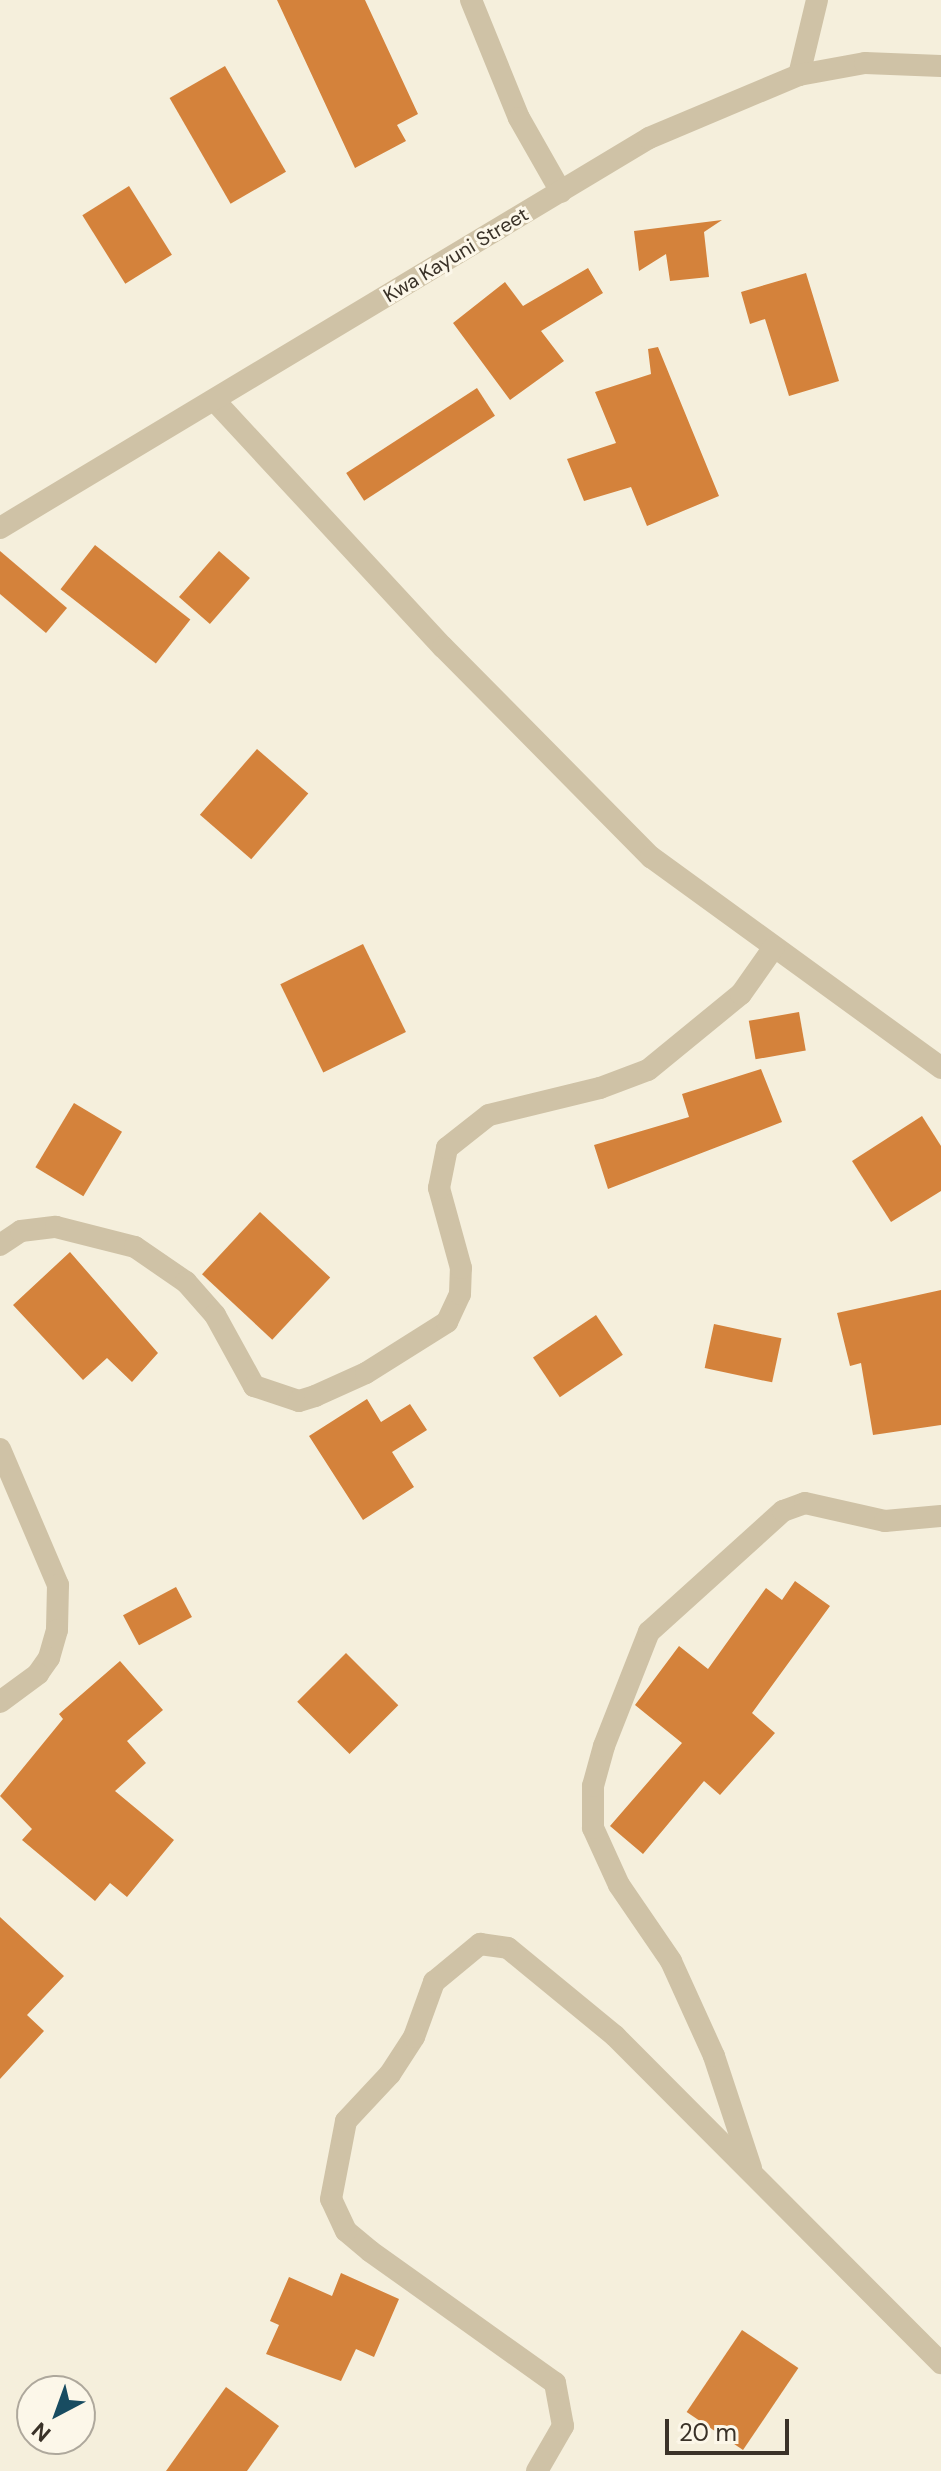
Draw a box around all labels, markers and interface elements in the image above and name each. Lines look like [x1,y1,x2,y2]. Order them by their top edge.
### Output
street label: Kwa Kayuni Street [379,202,533,308]
north arrow [16,2375,96,2455]
scale bar [669,2403,793,2453]
text: N [26,2416,57,2448]
text: 20 m [679,2417,737,2448]

